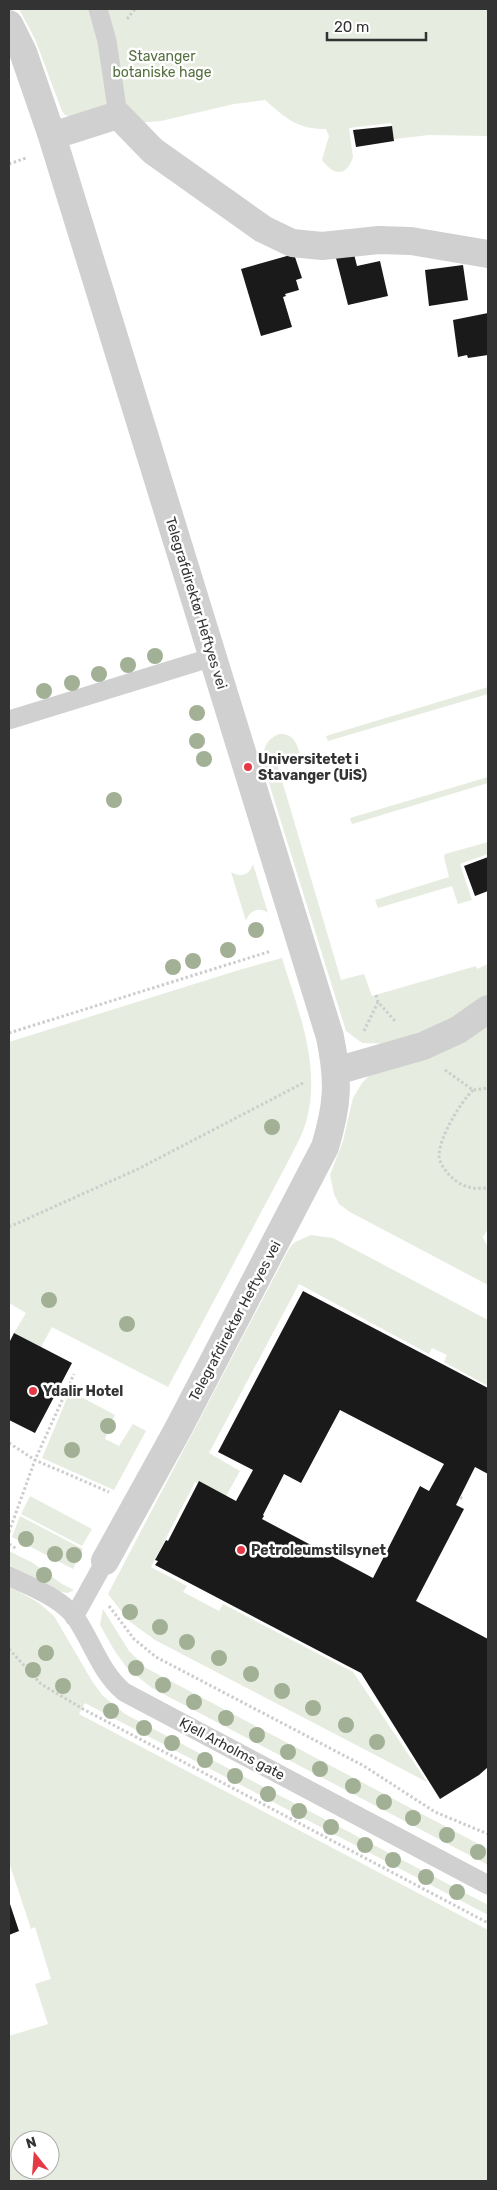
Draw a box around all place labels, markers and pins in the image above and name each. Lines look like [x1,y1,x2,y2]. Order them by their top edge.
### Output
place label: Universitetet i Stavanger (UiS) [258,751,367,784]
marker: Universitetet i Stavanger (UiS) [242,761,254,773]
place label: Ydalir Hotel [43,1383,123,1400]
marker: Ydalir Hotel [27,1385,39,1397]
place label: Petroleumstilsynet [251,1542,387,1559]
marker: Petroleumstilsynet [235,1544,247,1556]

